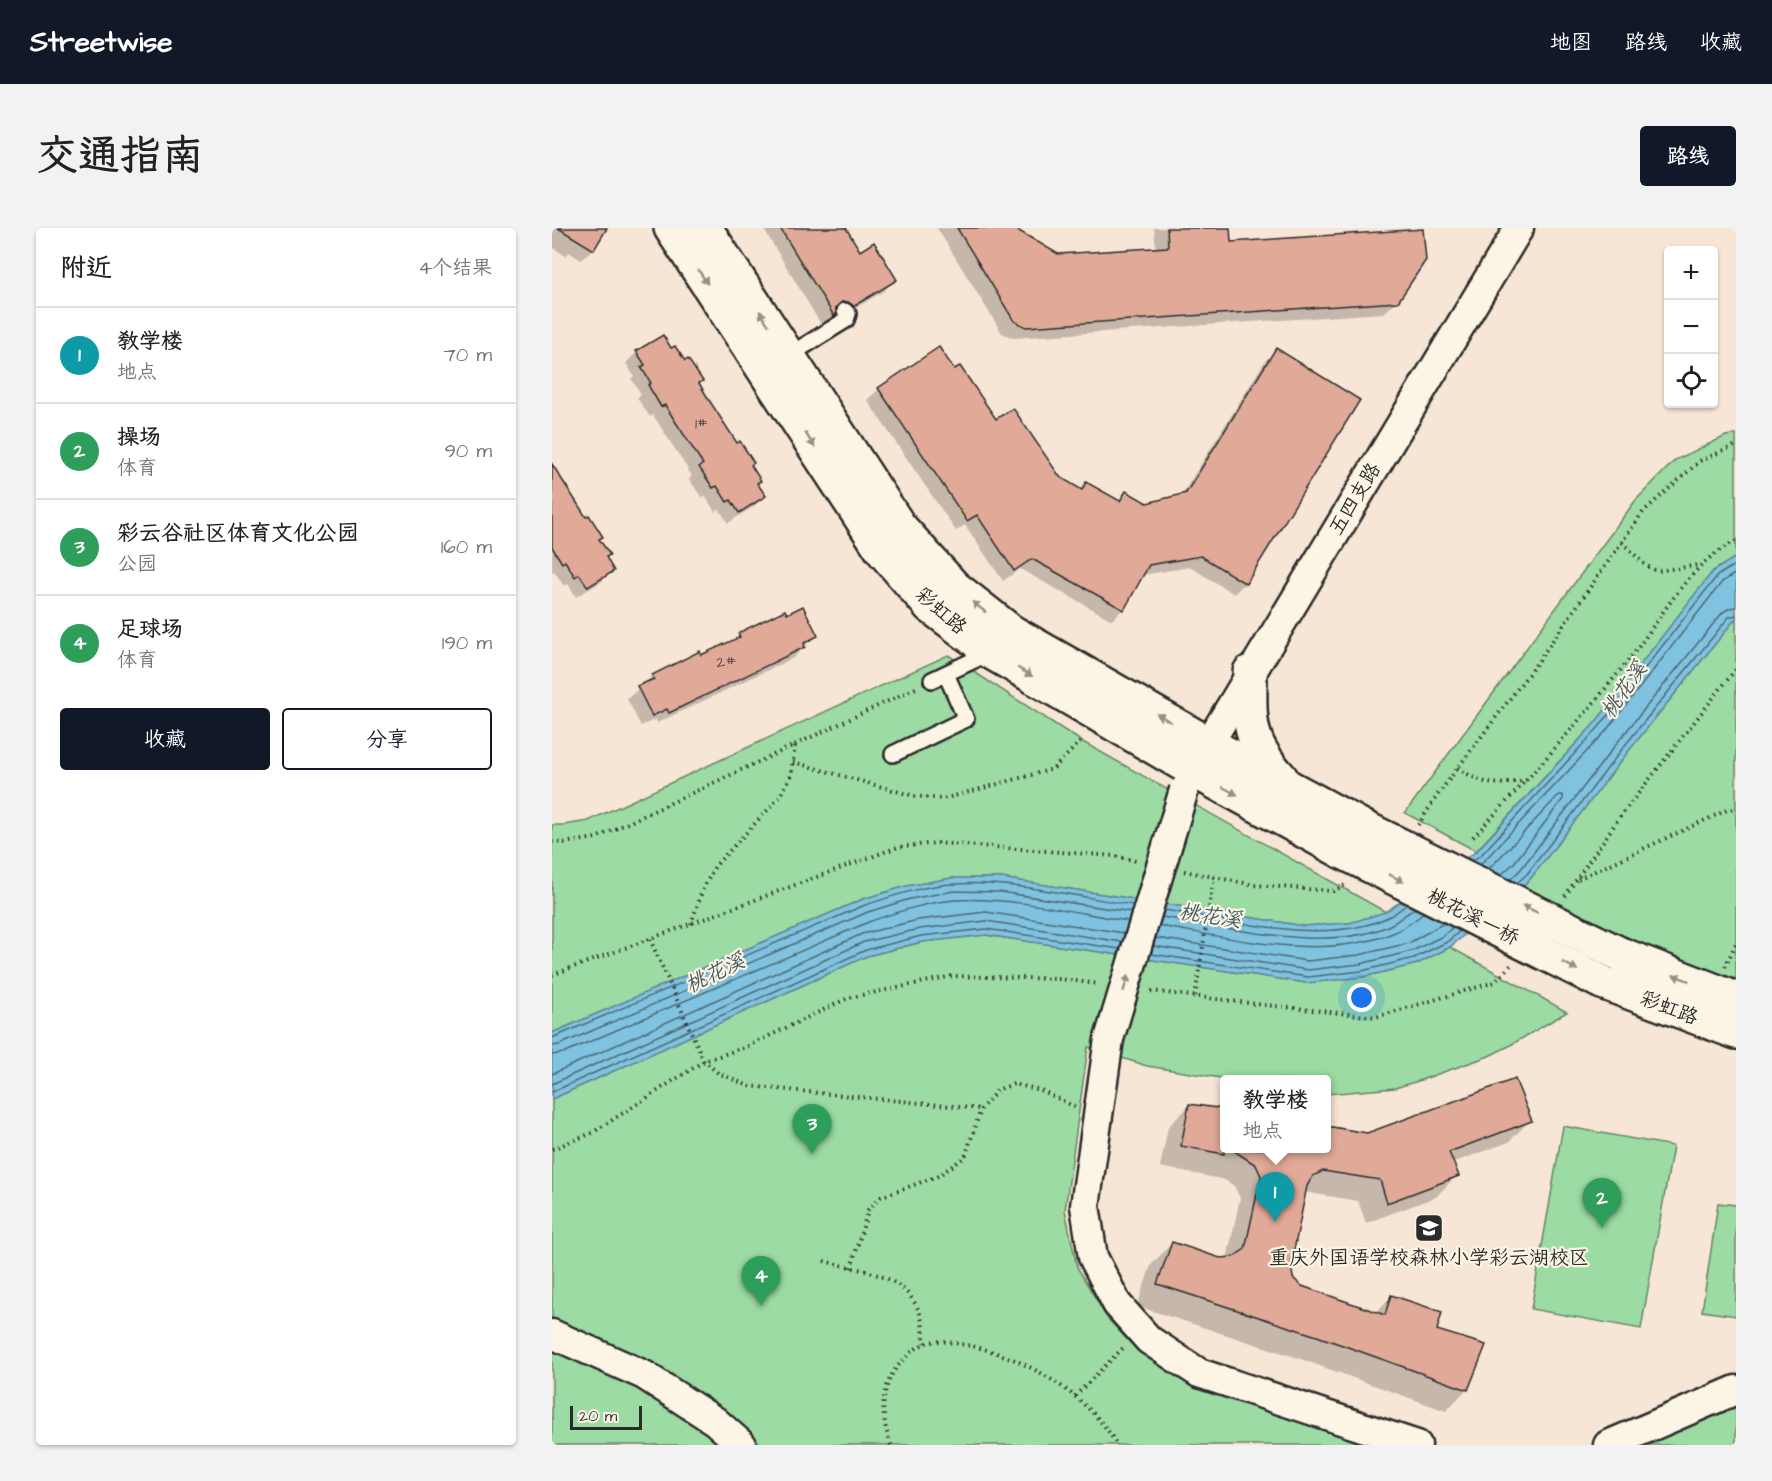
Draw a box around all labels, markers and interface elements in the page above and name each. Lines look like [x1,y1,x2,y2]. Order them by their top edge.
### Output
text: Streetwise [30,23,172,62]
text: 地图 [1550,28,1592,57]
text: 路线 [1625,28,1667,57]
text: 收藏 [1700,28,1742,57]
button: 路线 [1640,126,1736,186]
text: 交通指南 [36,128,204,186]
map controls [1664,246,1718,408]
button: + [1664,246,1718,300]
text: 附近 [60,250,112,286]
text: 4个结果 [418,254,492,282]
one-way arrow [697,269,708,285]
button: − [1664,300,1718,354]
one-way arrow [758,309,769,326]
text: 教学楼 [117,326,183,357]
text: 1 [78,341,81,369]
text: 70 m [444,341,492,369]
button: locate [1664,354,1718,408]
text: 地点 [117,358,157,386]
house number: 1# [695,413,708,435]
text: 操场 [117,422,161,453]
one-way arrow [804,432,815,448]
text: 2 [74,437,85,465]
text: 90 m [444,437,492,465]
text: 体育 [117,454,157,482]
street label: 五四支路 [1322,457,1388,540]
text: 彩云谷社区体育文化公园 [117,518,359,549]
text: 3 [74,533,85,561]
text: 160 m [441,533,492,561]
text: 公园 [117,550,157,578]
street label: 彩虹路 [909,581,974,642]
one-way arrow [972,601,987,614]
text: 足球场 [117,614,183,645]
text: 4 [73,629,86,657]
text: 190 m [442,629,492,657]
text: 体育 [117,646,157,674]
house number: 2# [716,651,736,673]
water label: 桃花溪 [1594,655,1655,724]
one-way arrow [1017,666,1033,677]
button: 收藏 [60,708,270,770]
button: 分享 [282,708,492,770]
one-way arrow [1156,713,1172,724]
one-way arrow [1222,786,1239,796]
one-way arrow [1387,874,1404,883]
street label: 桃花溪一桥 [1422,882,1524,952]
water label: 桃花溪 [1177,897,1244,935]
one-way arrow [1521,905,1539,915]
water label: 桃花溪 [680,946,751,1000]
one-way arrow [1561,961,1578,971]
one-way arrow [1672,972,1690,982]
one-way arrow [1122,974,1131,992]
your location [1347,983,1376,1012]
street label: 彩虹路 [1636,984,1703,1032]
popup [1220,1075,1331,1153]
text: 教学楼 [1242,1085,1309,1116]
pin: 3 [792,1104,832,1154]
text: 地点 [1242,1117,1282,1145]
pin: 1 [1256,1172,1294,1222]
pin: 2 [1582,1178,1622,1228]
school or university icon: 重庆外国语学校森林小学彩云湖校区 [1413,1212,1445,1244]
place label: 重庆外国语学校森林小学彩云湖校区 [1269,1244,1589,1272]
pin: 4 [742,1256,780,1306]
scale bar [570,1403,642,1430]
text: 20 m [579,1405,617,1427]

